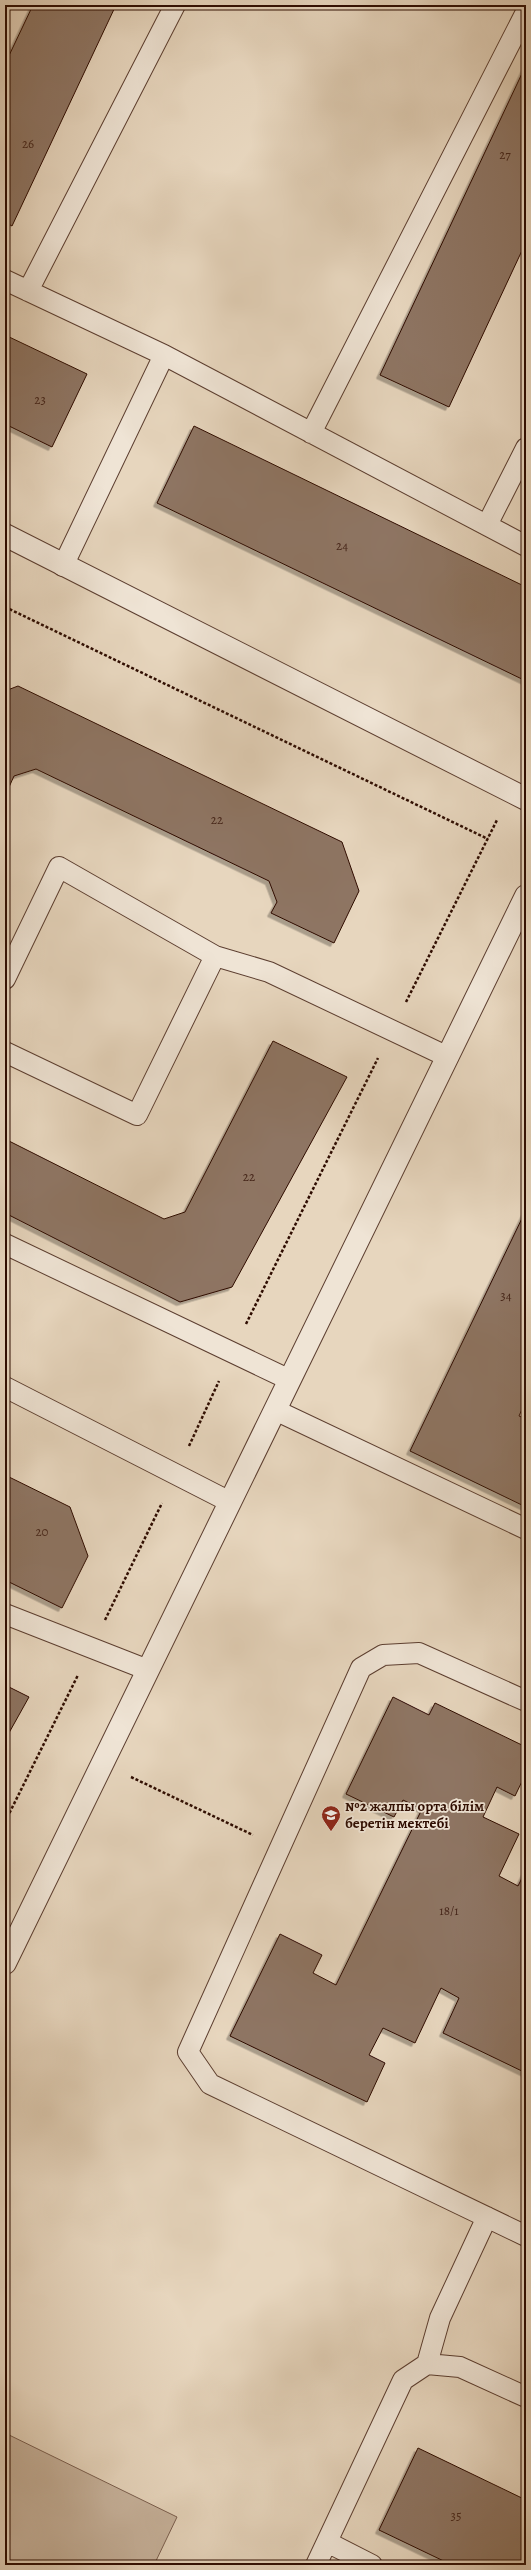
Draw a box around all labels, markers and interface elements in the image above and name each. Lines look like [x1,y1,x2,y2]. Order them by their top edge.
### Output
house number: 26 [22,135,34,152]
house number: 27 [499,146,511,163]
house number: 23 [34,391,46,408]
house number: 24 [336,537,348,554]
house number: 22 [211,811,223,828]
house number: 22 [243,1168,255,1185]
house number: 34 [500,1287,512,1304]
house number: 20 [35,1523,49,1540]
place label: №2 жалпы орта білім беретін мектебі [345,1796,484,1833]
school or university icon: №2 жалпы орта білім беретін мектебі [320,1804,342,1832]
house number: 18/1 [439,1902,459,1919]
house number: 35 [451,2507,462,2524]

